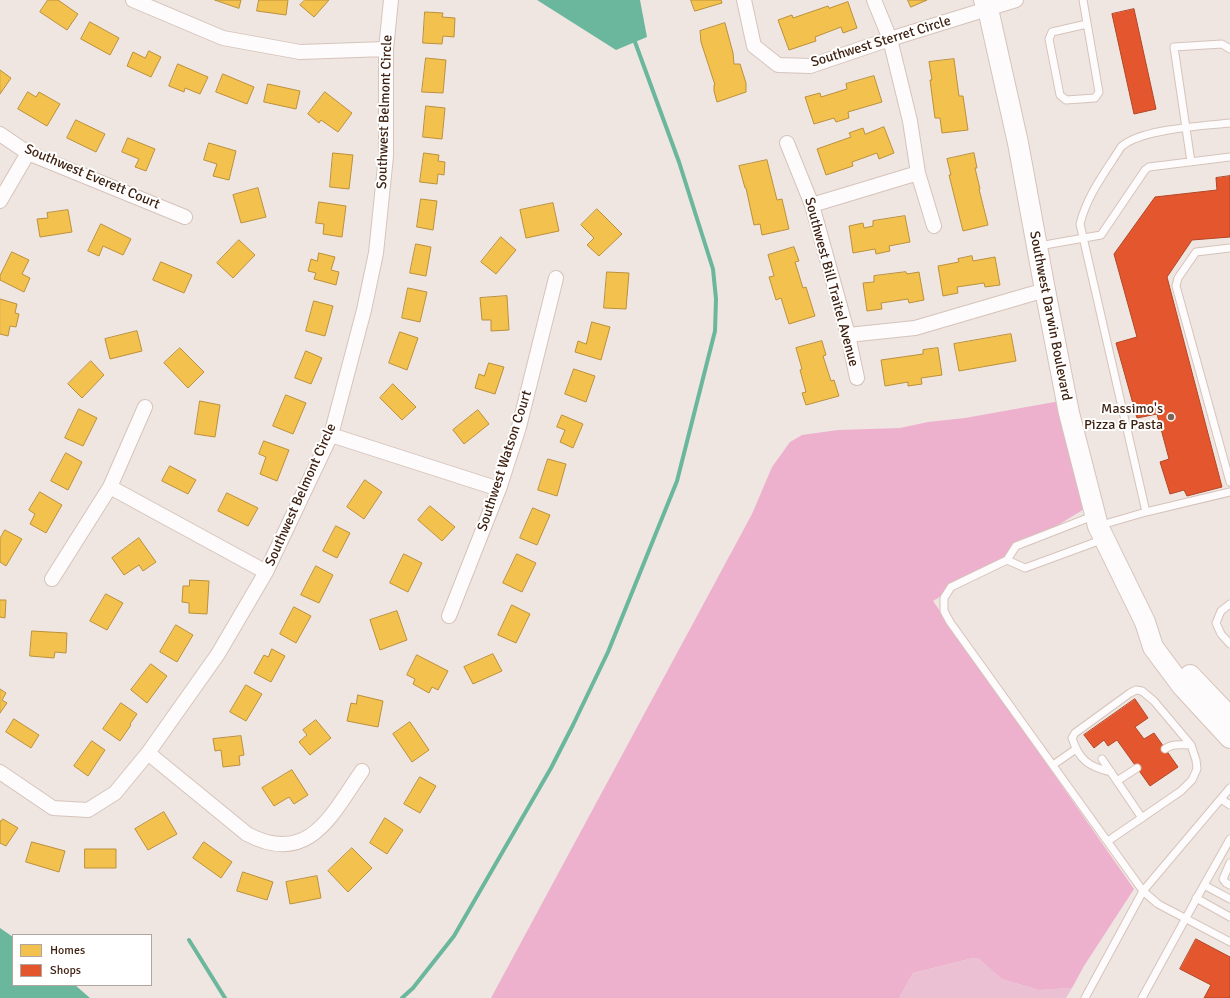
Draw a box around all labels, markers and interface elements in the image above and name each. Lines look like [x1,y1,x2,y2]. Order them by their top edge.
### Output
street label: Southwest Sterret Circle [809,13,953,71]
street label: Southwest Belmont Circle [374,35,396,189]
street label: Southwest Everett Court [22,141,162,213]
street label: Southwest Bill Traitel Avenue [800,196,862,368]
street label: Southwest Darwin Boulevard [1025,230,1075,402]
street label: Southwest Watson Court [474,388,536,534]
place label: Massimo's Pizza & Pasta [1084,401,1163,434]
marker: Massimo's Pizza & Pasta [1166,412,1176,422]
street label: Southwest Belmont Circle [262,421,340,569]
legend [12,934,152,986]
text: Homes [50,943,85,958]
text: Shops [50,963,81,978]

